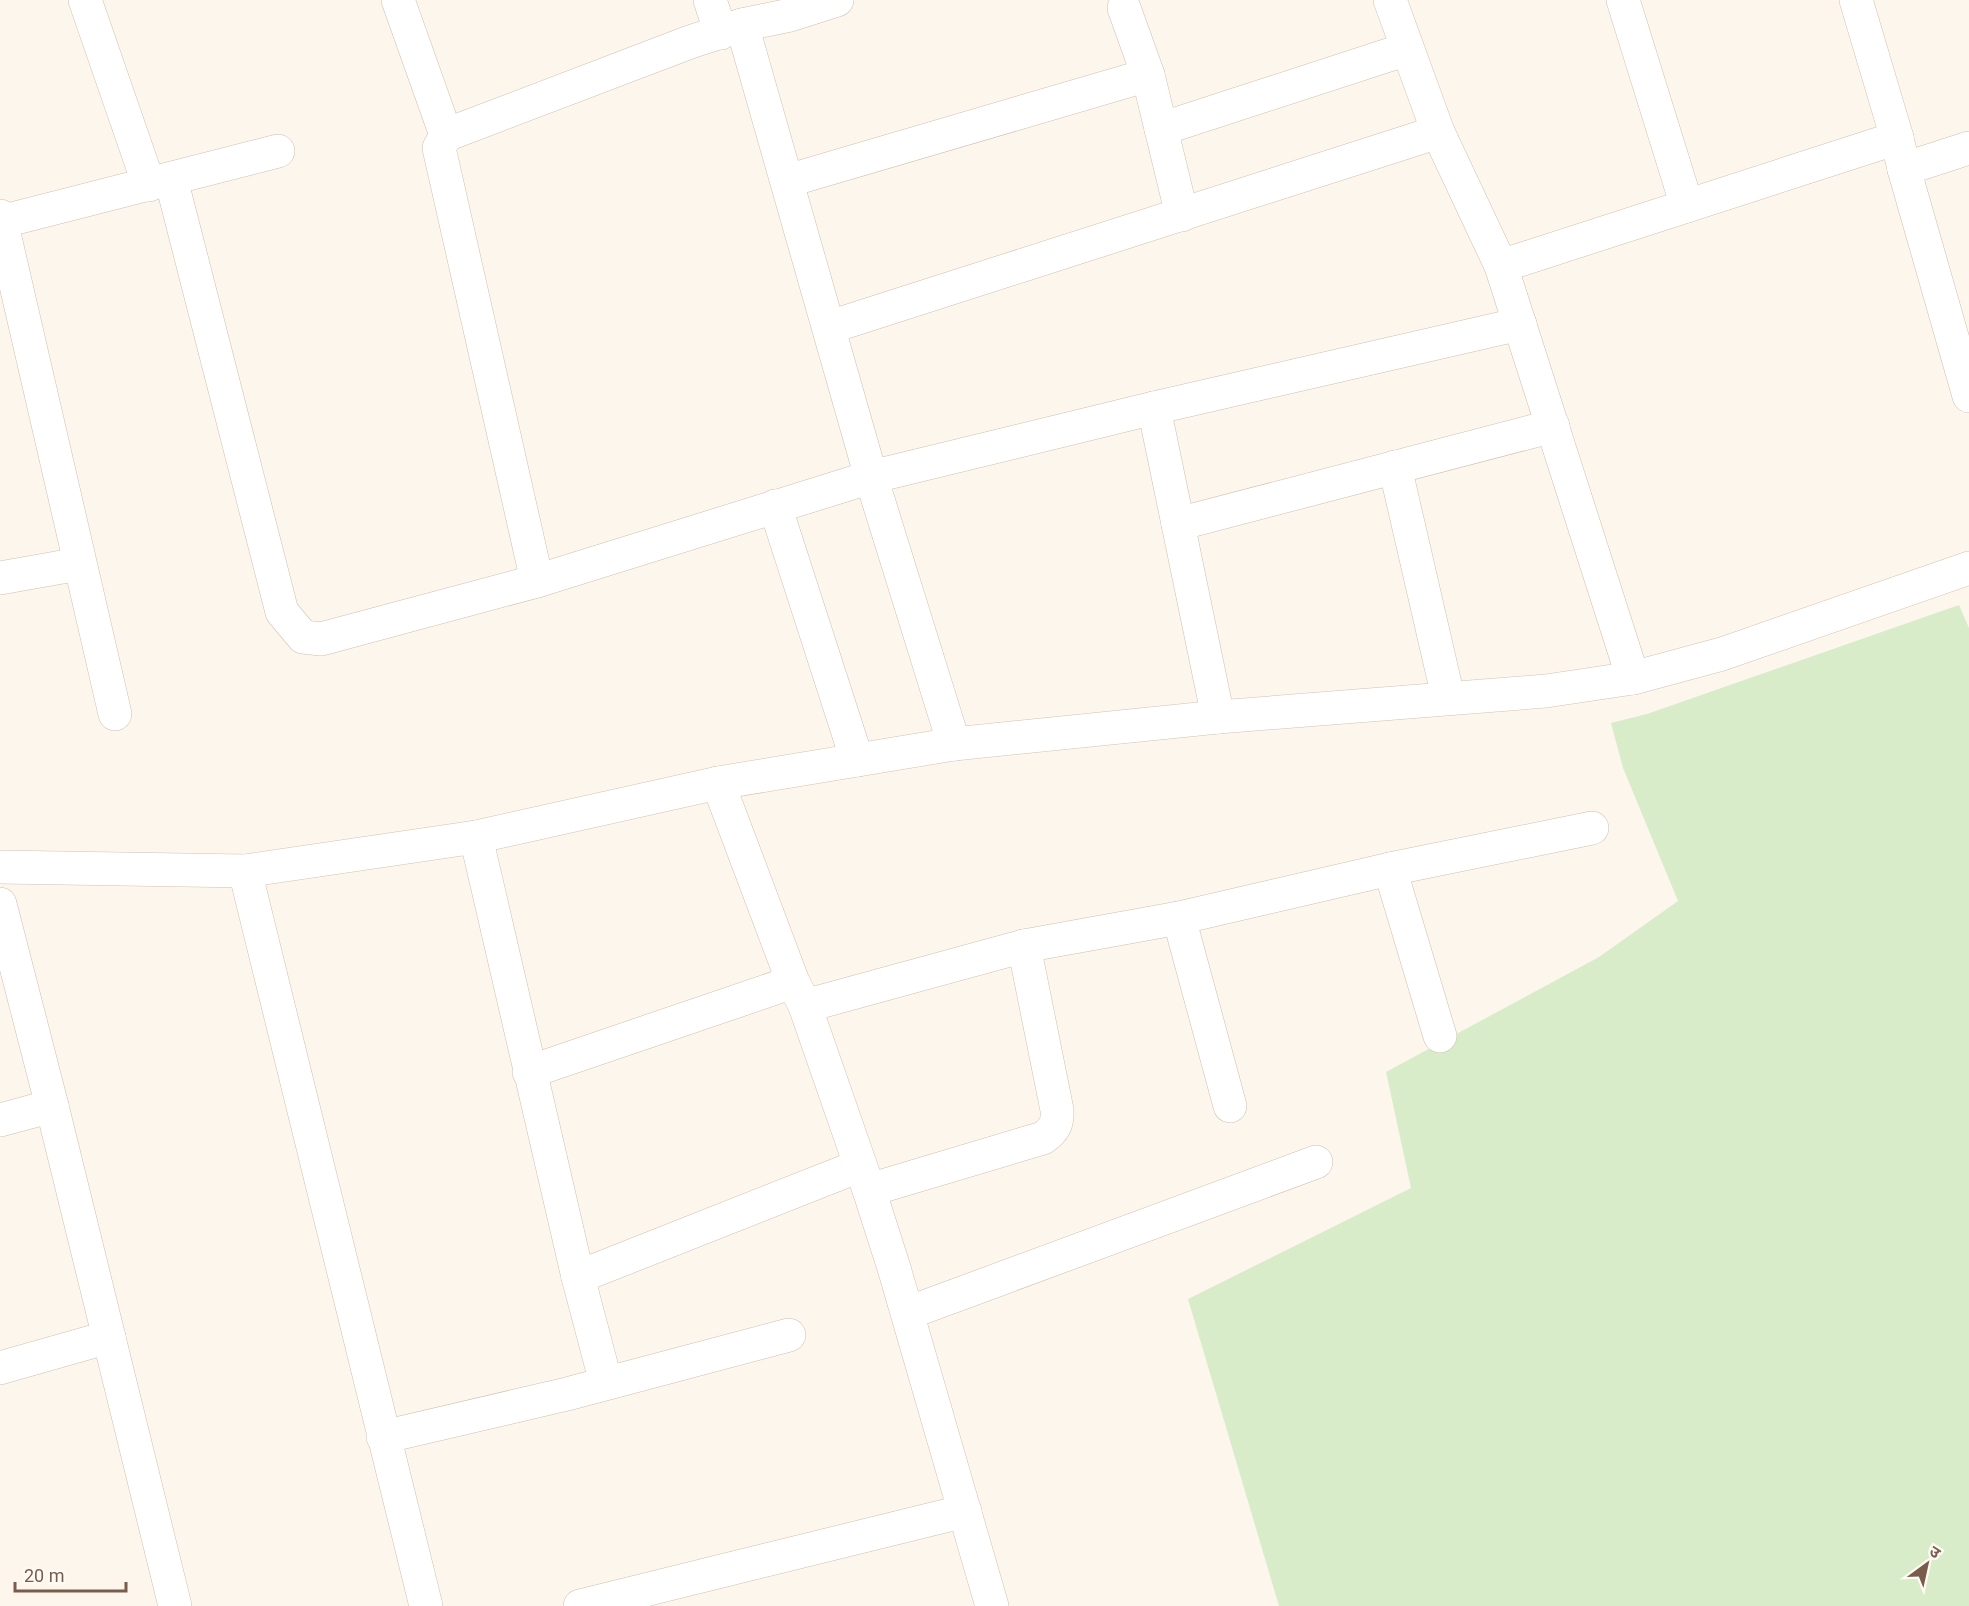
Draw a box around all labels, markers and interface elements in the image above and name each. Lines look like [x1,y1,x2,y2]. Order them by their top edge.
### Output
north arrow [1897,1534,1957,1594]
text: उ [1926,1541,1945,1563]
scale bar [15,1555,126,1593]
text: 20 m [24,1565,64,1586]

